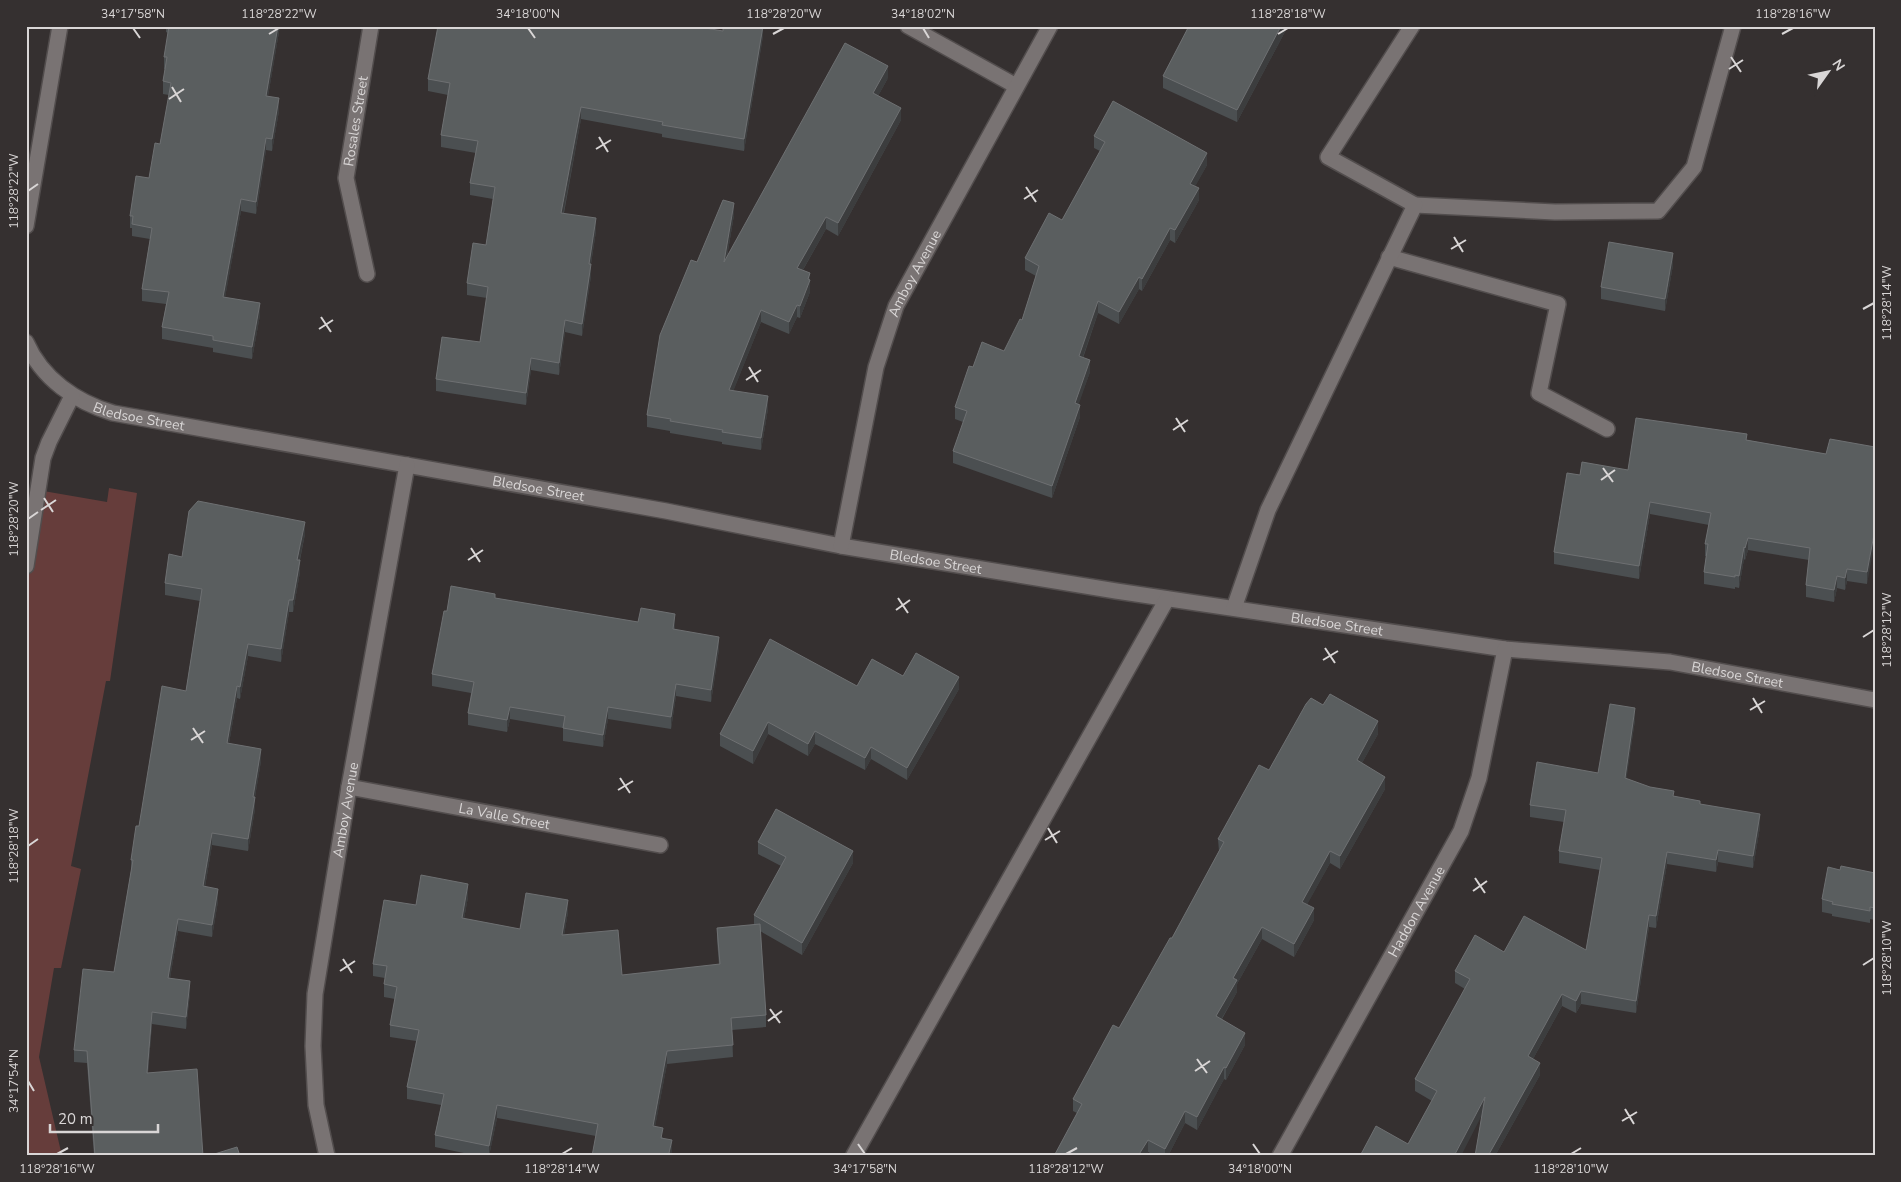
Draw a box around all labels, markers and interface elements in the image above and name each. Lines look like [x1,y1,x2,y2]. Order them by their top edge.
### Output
text: 34°17'58"N [101,6,165,22]
text: 118°28'22"W [241,6,317,22]
text: 34°18'00"N [496,6,560,22]
text: 118°28'20"W [746,6,822,22]
text: 34°18'02"N [891,6,955,22]
text: 118°28'18"W [1250,6,1326,22]
text: 118°28'16"W [1755,6,1831,22]
north arrow [1804,48,1854,98]
text: N [1828,56,1849,75]
street label: Rosales Street [339,74,373,168]
text: 118°28'22"W [6,153,22,229]
street label: Amboy Avenue [884,227,946,319]
text: 118°28'14"W [1879,265,1895,341]
street label: Bledsoe Street [90,398,186,436]
street label: Bledsoe Street [491,471,586,506]
text: 118°28'20"W [6,481,22,557]
street label: Bledsoe Street [888,545,983,579]
text: 118°28'12"W [1879,592,1895,668]
street label: Bledsoe Street [1289,608,1384,641]
street label: Bledsoe Street [1690,657,1785,693]
street label: Amboy Avenue [329,761,363,859]
street label: La Valle Street [457,799,552,834]
text: 118°28'18"W [6,808,22,884]
street label: Haddon Avenue [1384,863,1450,961]
text: 118°28'10"W [1879,920,1895,996]
text: 34°17'54"N [6,1049,22,1113]
scale bar [50,1102,158,1134]
text: 20 m [58,1109,93,1129]
text: 118°28'16"W [19,1161,95,1177]
text: 118°28'14"W [524,1161,600,1177]
text: 34°17'58"N [833,1161,897,1177]
text: 118°28'12"W [1028,1161,1104,1177]
text: 34°18'00"N [1228,1161,1292,1177]
text: 118°28'10"W [1533,1161,1609,1177]

